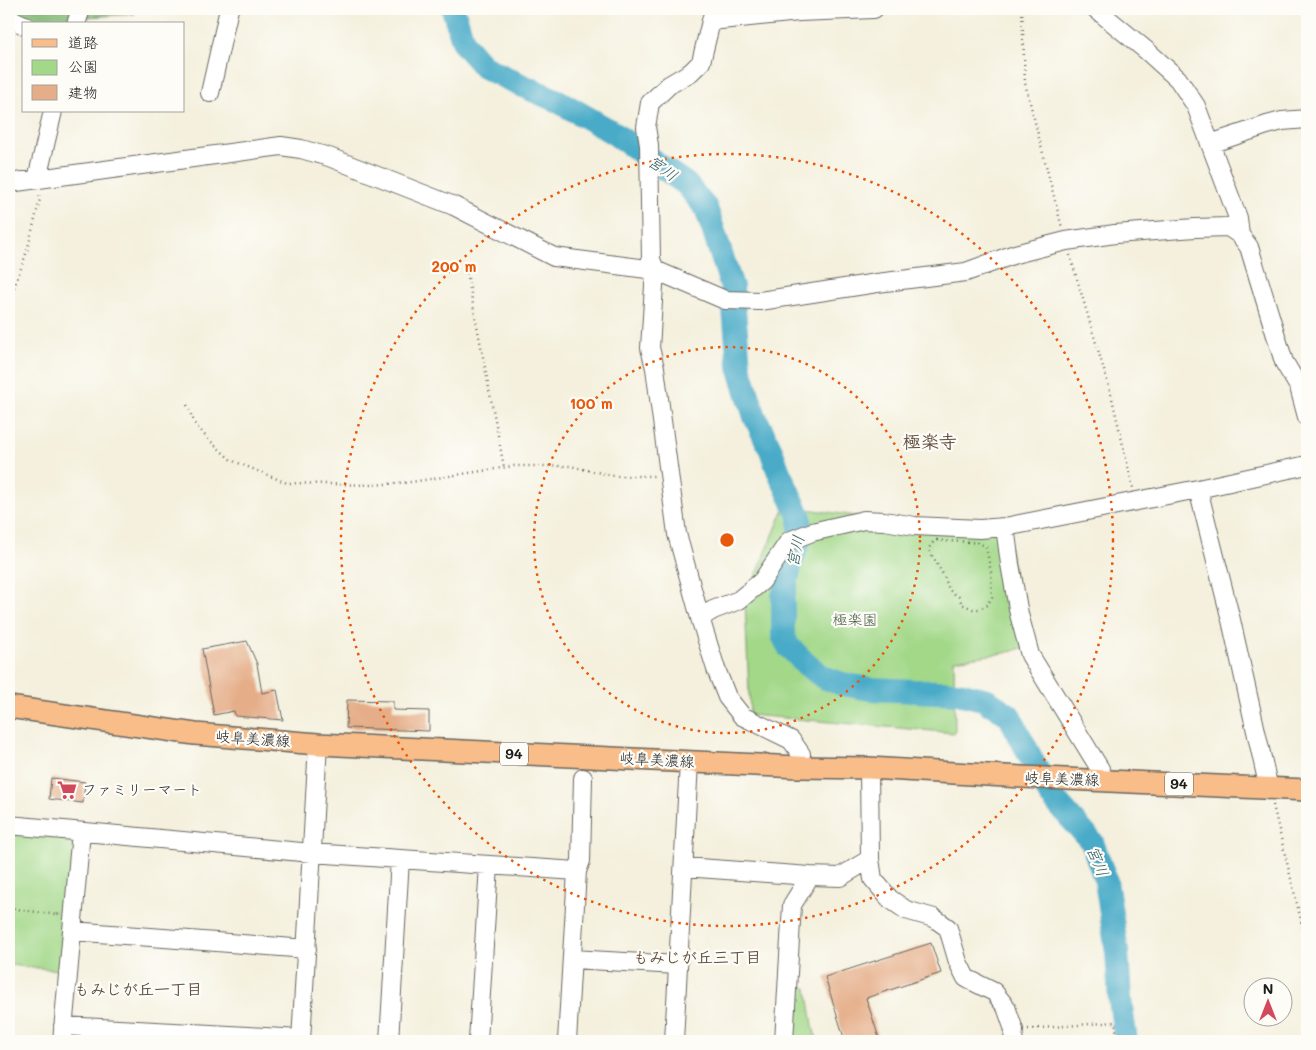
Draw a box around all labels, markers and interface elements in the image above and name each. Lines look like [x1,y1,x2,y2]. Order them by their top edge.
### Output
legend [22,22,185,112]
text: 道路 [68,32,98,52]
text: 公園 [68,56,98,76]
text: 建物 [68,82,98,102]
water label: 宮川 [644,150,682,185]
text: 200 m [432,256,477,276]
text: 100 m [569,393,613,413]
district label: 極楽寺 [903,429,957,453]
centre of rings [718,531,736,549]
water label: 宮川 [781,533,808,569]
park label: 極楽園 [832,609,878,629]
street label: 岐阜美濃線 [215,725,291,751]
road number: 94 [500,742,528,766]
street label: 岐阜美濃線 [619,747,695,771]
street label: 岐阜美濃線 [1024,767,1100,789]
road number: 94 [1165,772,1193,796]
supermarket icon: ファミリーマート [56,779,78,801]
place label: ファミリーマート [82,779,202,799]
water label: 宮川 [1083,842,1114,880]
district label: もみじが丘三丁目 [633,946,761,967]
district label: もみじが丘一丁目 [74,978,202,999]
north arrow [1244,978,1294,1028]
text: N [1263,979,1273,998]

